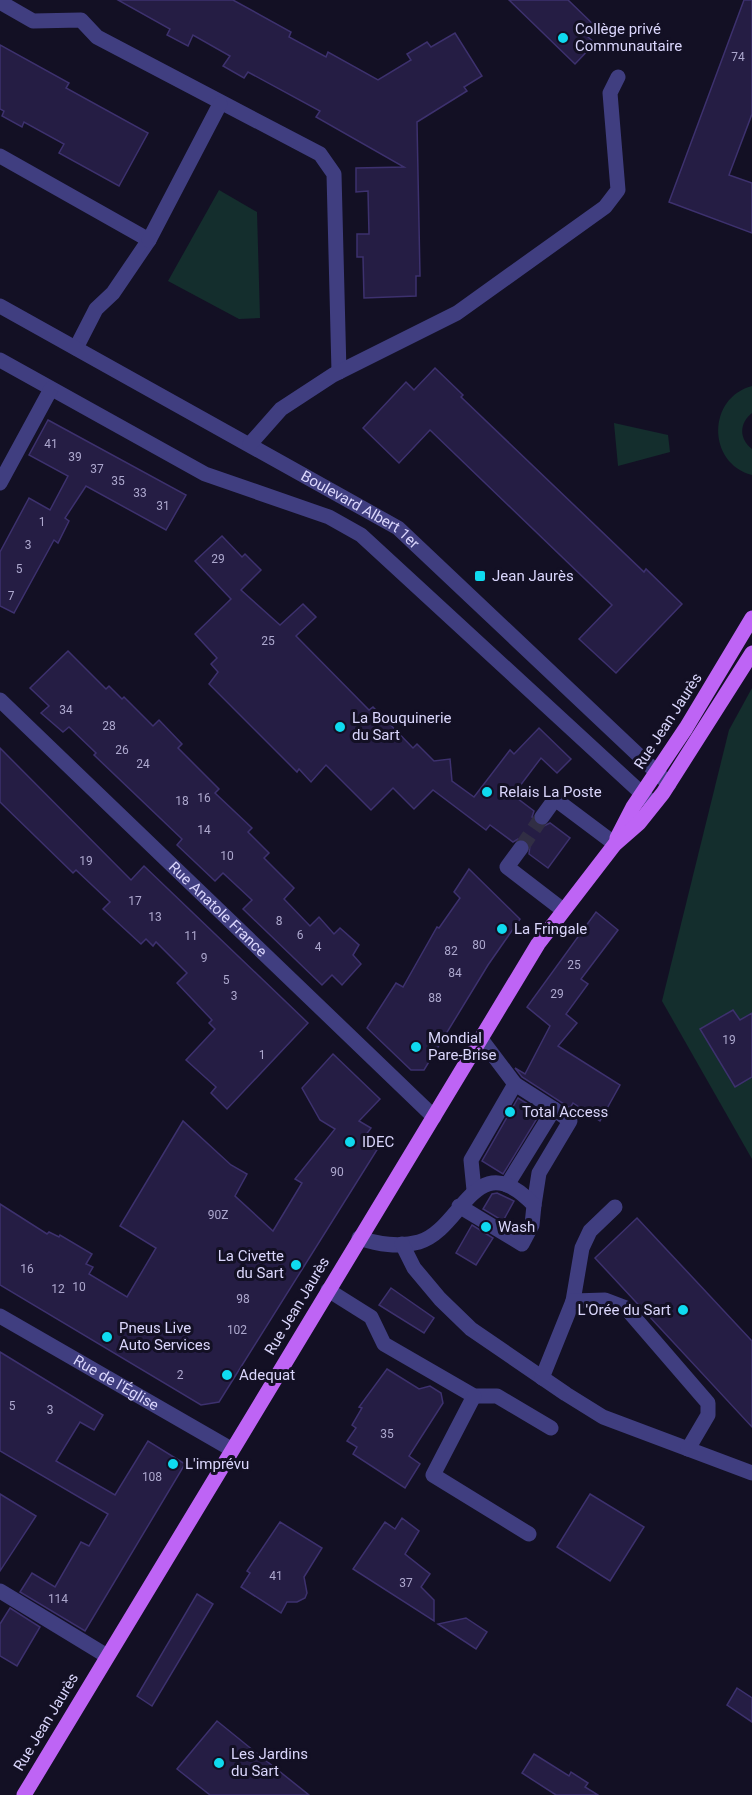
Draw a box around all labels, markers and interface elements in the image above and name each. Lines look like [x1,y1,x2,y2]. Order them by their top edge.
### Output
place label: Collège privé Communautaire [575,20,682,55]
marker: Collège privé Communautaire [556,31,570,45]
house number: 74 [731,50,745,64]
house number: 41 [44,437,58,451]
house number: 39 [68,450,82,464]
house number: 37 [90,462,104,476]
street label: Boulevard Albert 1er [298,467,423,552]
house number: 35 [111,474,125,488]
house number: 33 [133,486,147,500]
house number: 31 [156,499,170,513]
house number: 1 [39,515,45,529]
house number: 3 [25,538,31,552]
house number: 29 [211,552,225,566]
house number: 5 [16,562,23,576]
place label: Jean Jaurès [492,567,574,585]
marker: Jean Jaurès [473,569,487,583]
house number: 7 [8,589,15,603]
house number: 25 [261,634,275,648]
street label: Rue Jean Jaurès [630,670,706,772]
house number: 34 [59,703,73,717]
place label: La Bouquinerie du Sart [352,709,452,744]
house number: 28 [102,719,116,733]
marker: La Bouquinerie du Sart [333,720,347,734]
house number: 26 [115,743,129,757]
house number: 24 [136,757,150,771]
place label: Relais La Poste [499,783,602,801]
marker: Relais La Poste [480,785,494,799]
house number: 16 [197,791,211,805]
house number: 18 [175,794,189,808]
house number: 14 [197,823,211,837]
house number: 10 [220,849,234,863]
house number: 19 [79,854,93,868]
street label: Rue Anatole France [165,858,271,961]
house number: 17 [128,894,142,908]
house number: 13 [148,910,162,924]
house number: 8 [276,914,283,928]
place label: La Fringale [514,920,587,938]
marker: La Fringale [495,922,509,936]
house number: 6 [297,928,304,942]
house number: 11 [184,929,198,943]
house number: 80 [472,938,486,952]
house number: 4 [315,940,322,954]
house number: 82 [444,944,458,958]
house number: 9 [201,951,207,965]
house number: 25 [567,958,581,972]
house number: 84 [448,966,462,980]
house number: 5 [223,973,230,987]
house number: 29 [550,987,564,1001]
house number: 3 [231,989,237,1003]
house number: 88 [428,991,442,1005]
place label: Mondial Pare-Brise [428,1029,496,1064]
house number: 19 [722,1033,736,1047]
marker: Mondial Pare-Brise [409,1040,423,1054]
house number: 1 [259,1048,265,1062]
place label: Total Access [522,1103,608,1121]
marker: Total Access [503,1105,517,1119]
place label: IDEC [362,1133,394,1151]
marker: IDEC [343,1135,357,1149]
house number: 90 [330,1165,344,1179]
house number: 90Z [208,1208,228,1222]
place label: Wash [498,1218,535,1236]
marker: Wash [479,1220,493,1234]
place label: La Civette du Sart [218,1247,284,1282]
street label: Rue Jean Jaurès [261,1254,333,1358]
marker: La Civette du Sart [289,1258,303,1272]
house number: 16 [20,1262,34,1276]
house number: 10 [72,1280,86,1294]
house number: 12 [51,1282,65,1296]
house number: 98 [236,1292,250,1306]
place label: L'Orée du Sart [578,1301,671,1319]
marker: L'Orée du Sart [676,1303,690,1317]
place label: Pneus Live Auto Services [119,1319,211,1354]
house number: 102 [227,1323,247,1337]
marker: Pneus Live Auto Services [100,1330,114,1344]
street label: Rue de l'Église [70,1351,162,1415]
place label: Adequat [239,1366,295,1384]
house number: 2 [177,1368,184,1382]
marker: Adequat [220,1368,234,1382]
house number: 5 [9,1399,16,1413]
house number: 3 [47,1403,53,1417]
house number: 35 [380,1427,394,1441]
place label: L'imprévu [185,1455,249,1473]
marker: L'imprévu [166,1457,180,1471]
house number: 108 [142,1470,162,1484]
house number: 41 [269,1569,283,1583]
house number: 37 [399,1576,413,1590]
house number: 114 [48,1592,68,1606]
street label: Rue Jean Jaurès [10,1670,82,1774]
place label: Les Jardins du Sart [231,1745,308,1780]
marker: Les Jardins du Sart [212,1756,226,1770]

